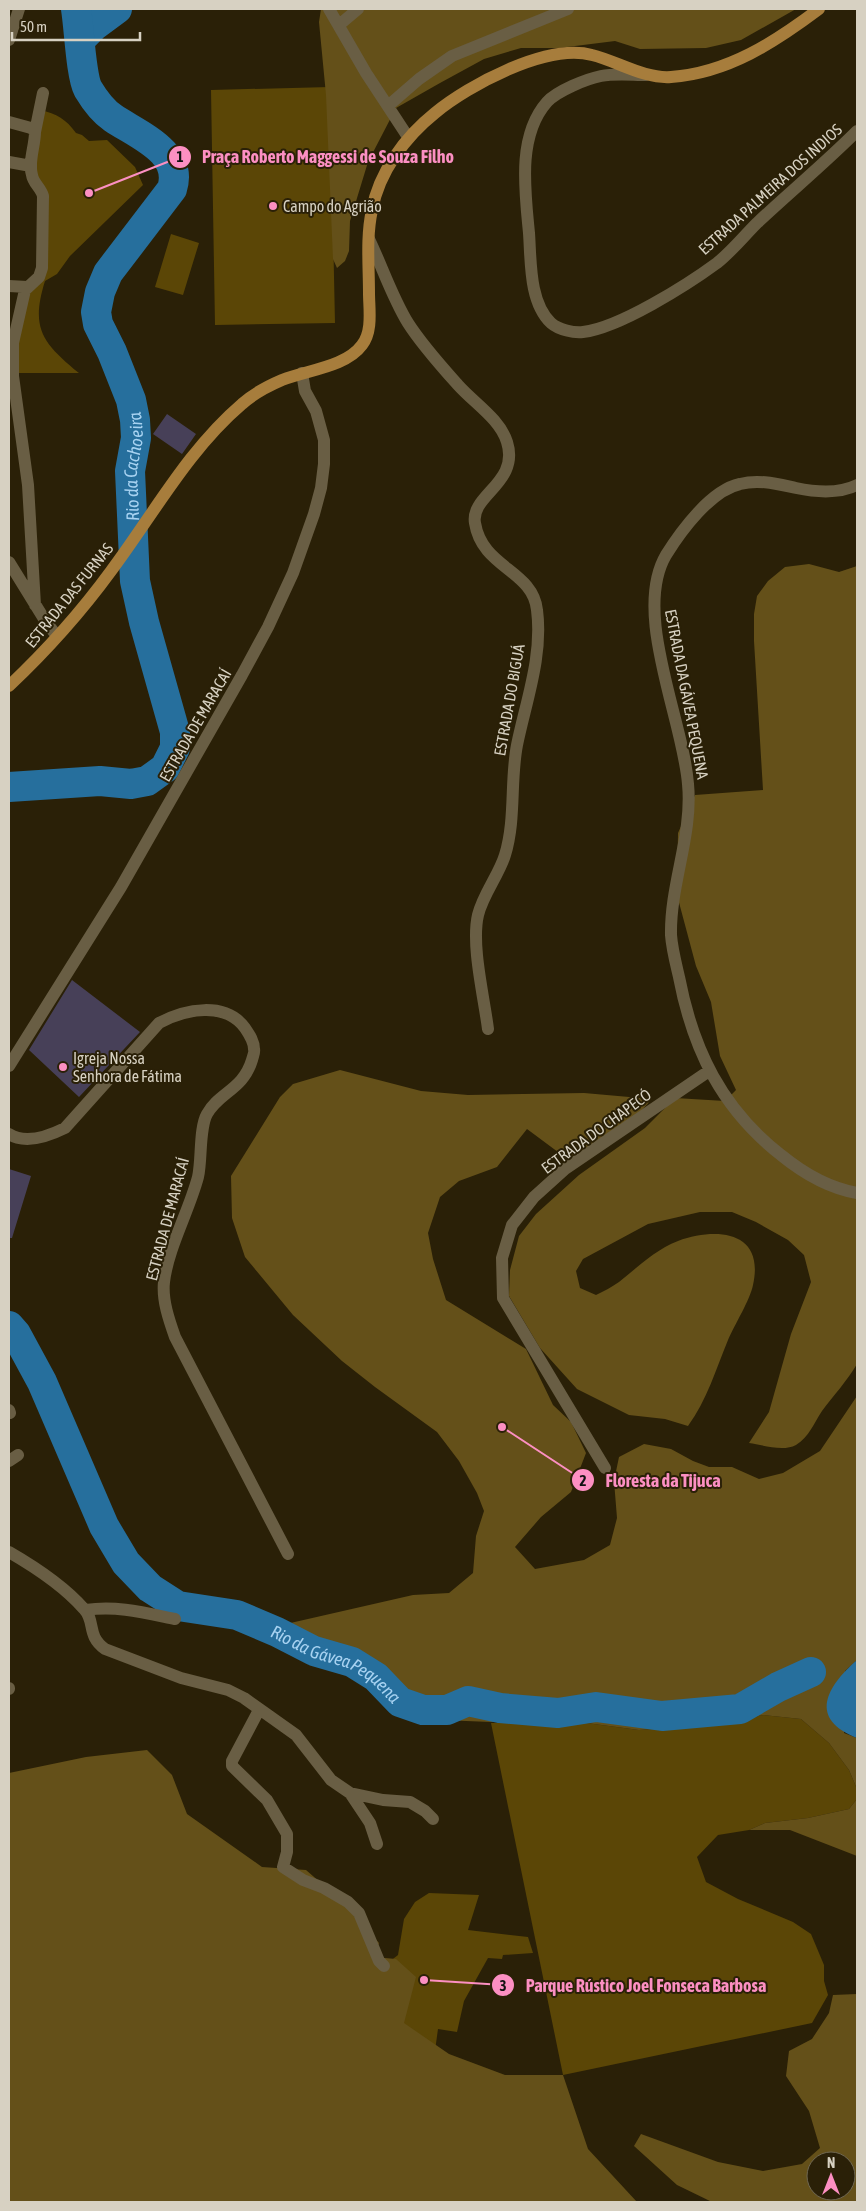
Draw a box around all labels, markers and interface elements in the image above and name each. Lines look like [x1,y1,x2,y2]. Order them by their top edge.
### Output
scale bar [12,10,140,42]
text: 50 m [20,18,47,35]
street label: ESTRADA PALMEIRA DOS INDIOS [695,120,845,258]
callout: Praça Roberto Maggessi de Souza Filho [167,140,464,173]
text: Praça Roberto Maggessi de Souza Filho [202,146,454,167]
text: 1 [176,148,184,165]
place label: Campo do Agrião [283,197,382,216]
marker: Campo do Agrião [267,200,279,212]
water label: Rio da Cachoeira [119,410,146,522]
street label: ESTRADA DAS FURNAS [21,539,117,651]
street label: ESTRADA DA GÁVEA PEQUENA [662,608,712,781]
street label: ESTRADA DO BIGUÁ [490,642,528,757]
street label: ESTRADA DE MARACAÍ [155,666,235,784]
place label: Igreja Nossa Senhora de Fátima [73,1049,182,1085]
marker: Igreja Nossa Senhora de Fátima [57,1061,69,1073]
street label: ESTRADA DO CHAPECÓ [538,1085,654,1177]
street label: ESTRADA DE MARACAÍ [142,1155,192,1283]
callout: Floresta da Tijuca [571,1464,731,1497]
text: Floresta da Tijuca [605,1470,721,1491]
text: 2 [579,1472,587,1489]
water label: Rio da Gávea Pequena [268,1620,406,1707]
callout: Parque Rústico Joel Fonseca Barbosa [491,1969,776,2002]
text: Parque Rústico Joel Fonseca Barbosa [526,1975,766,1996]
text: 3 [499,1977,507,1994]
north arrow [806,2151,856,2201]
text: N [827,2155,835,2171]

